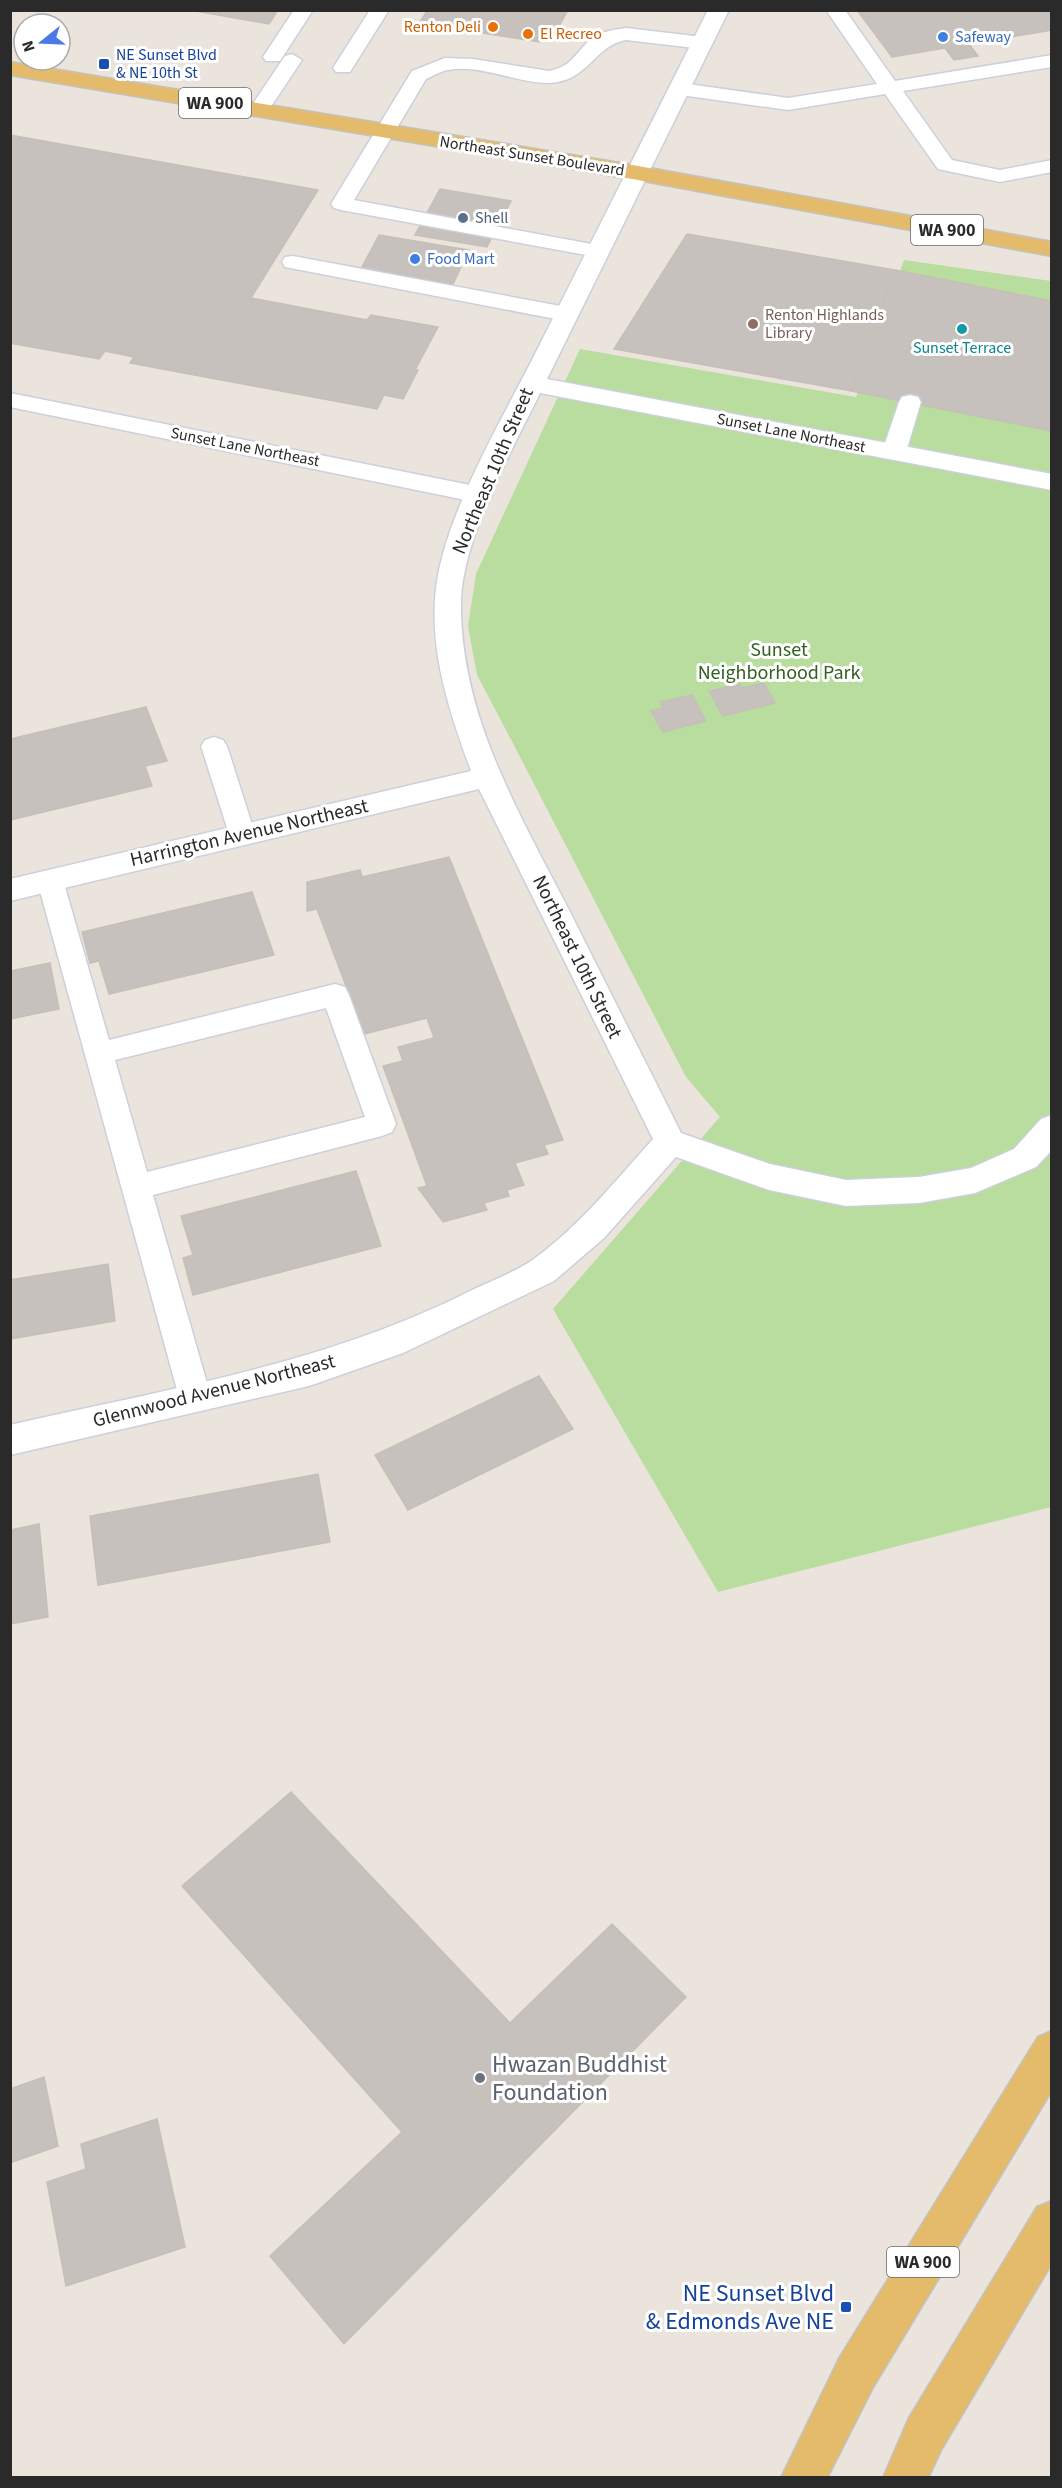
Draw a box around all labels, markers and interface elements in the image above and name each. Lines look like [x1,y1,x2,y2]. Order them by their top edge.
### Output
north arrow [12,12,72,72]
place label: Renton Deli [404,16,481,38]
marker: Renton Deli [486,20,500,34]
place label: El Recreo [540,23,602,45]
place label: Safeway [955,26,1012,48]
marker: El Recreo [521,27,535,41]
marker: Safeway [936,30,950,44]
text: N [17,38,41,55]
place label: NE Sunset Blvd & NE 10th St [116,44,217,84]
marker: NE Sunset Blvd & NE 10th St [97,57,111,71]
road number: WA 900 [179,88,251,118]
street label: Northeast Sunset Boulevard [438,131,626,181]
place label: Shell [475,207,508,229]
marker: Shell [456,211,470,225]
road number: WA 900 [911,215,983,245]
place label: Food Mart [427,248,495,270]
marker: Food Mart [408,252,422,266]
place label: Renton Highlands Library [765,304,884,344]
marker: Renton Highlands Library [746,317,760,331]
marker: Sunset Terrace [955,322,969,336]
place label: Sunset Terrace [913,337,1011,359]
street label: Northeast 10th Street [445,383,541,559]
street label: Sunset Lane Northeast [715,408,868,458]
street label: Sunset Lane Northeast [169,422,322,472]
park label: Sunset Neighborhood Park [698,636,860,687]
street label: Harrington Avenue Northeast [127,792,371,874]
street label: Northeast 10th Street [525,871,629,1044]
street label: Glennwood Avenue Northeast [90,1347,338,1435]
place label: Hwazan Buddhist Foundation [492,2047,667,2110]
marker: Hwazan Buddhist Foundation [473,2071,487,2085]
road number: WA 900 [887,2247,959,2277]
place label: NE Sunset Blvd & Edmonds Ave NE [646,2276,834,2339]
marker: NE Sunset Blvd & Edmonds Ave NE [839,2300,853,2314]

